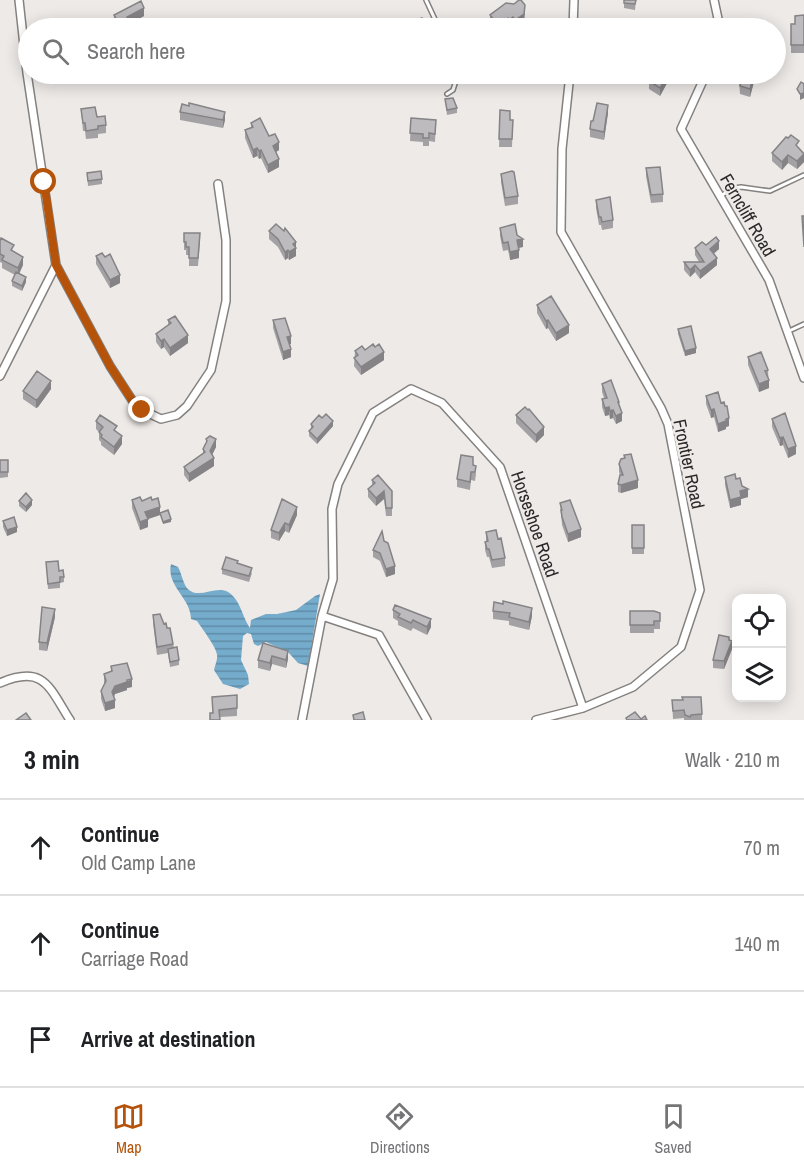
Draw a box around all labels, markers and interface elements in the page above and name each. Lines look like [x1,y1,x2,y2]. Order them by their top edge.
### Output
search box [18,18,786,84]
icon: search [39,35,72,68]
text: Search here [87,36,185,66]
route start [30,168,56,194]
street label: Ferncliff Road [714,169,782,261]
route end [128,396,154,422]
street label: Frontier Road [667,417,711,511]
street label: Horseshoe Road [505,468,565,580]
map controls [732,594,786,702]
button: locate [732,594,786,648]
button: layers [732,648,786,702]
text: 3 min [24,742,80,777]
text: Walk · 210 m [685,746,780,773]
text: Continue [81,819,159,849]
icon: ahead [24,831,57,864]
text: 70 m [744,834,780,861]
text: Old Camp Lane [81,849,196,876]
text: Continue [81,915,159,945]
icon: ahead [24,927,57,960]
text: 140 m [734,930,780,957]
text: Carriage Road [81,945,189,972]
icon: arrive [24,1023,57,1056]
text: Arrive at destination [81,1024,255,1054]
tab: Map [112,1100,145,1158]
tab: Directions [370,1100,430,1158]
tab: Saved [654,1100,692,1158]

